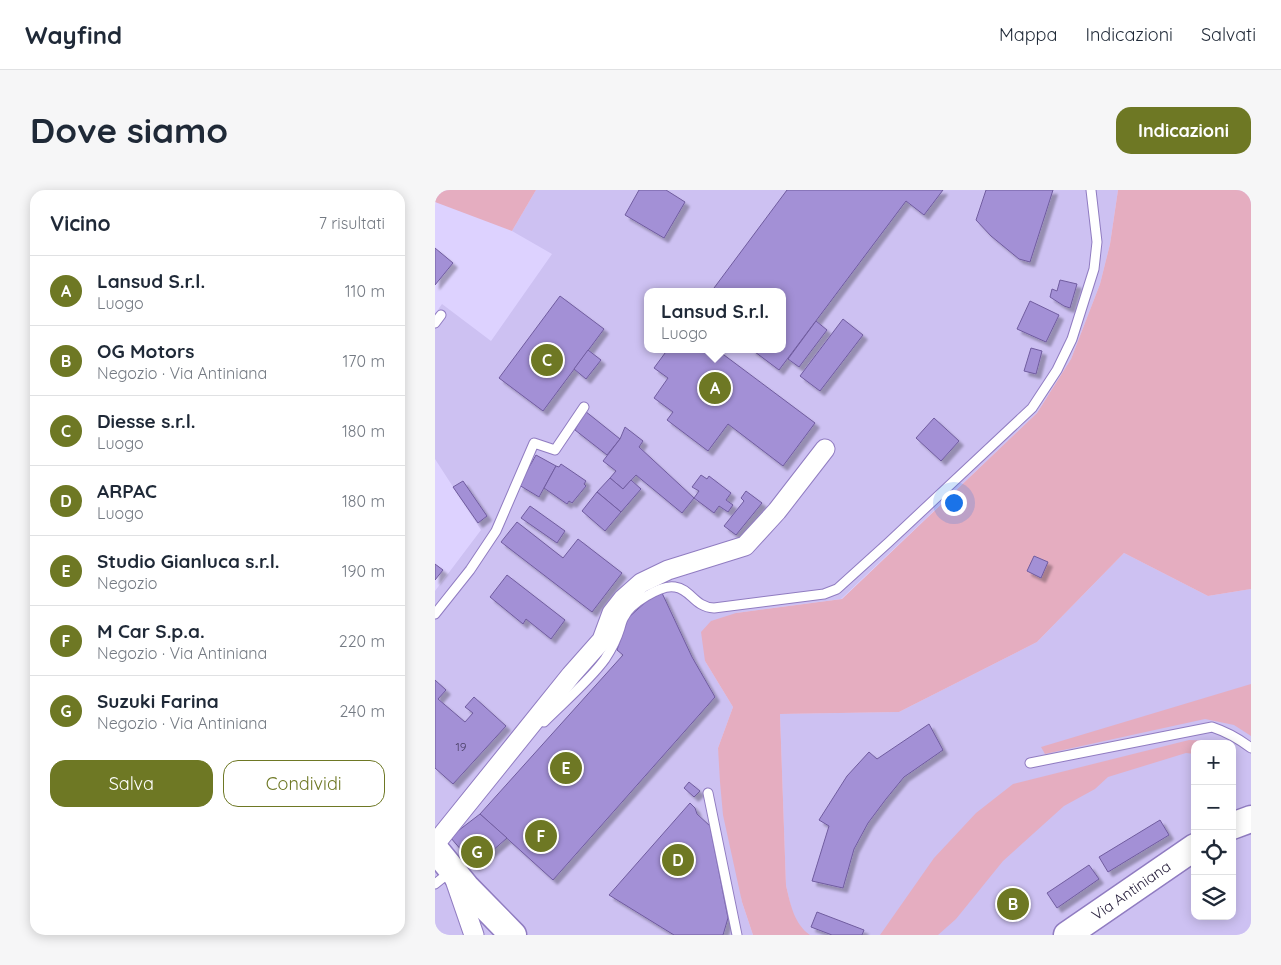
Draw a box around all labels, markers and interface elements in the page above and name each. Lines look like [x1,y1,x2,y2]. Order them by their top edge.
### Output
text: Wayfind [25,20,122,50]
text: Mappa [999,23,1057,46]
text: Indicazioni [1085,23,1173,46]
text: Salvati [1201,23,1256,46]
button: Indicazioni [1116,107,1251,154]
text: Dove siamo [30,108,228,152]
text: Vicino [50,210,111,236]
text: 7 risultati [319,213,385,233]
text: Lansud S.r.l. [97,269,205,293]
text: A [61,281,71,301]
text: 110 m [345,281,385,301]
popup [644,288,786,353]
text: Luogo [97,293,144,313]
text: Lansud S.r.l. [661,299,769,323]
text: Luogo [661,323,708,343]
text: OG Motors [97,339,194,363]
pin: C [531,341,563,379]
text: B [61,351,71,371]
text: 170 m [342,351,385,371]
text: Negozio · Via Antiniana [97,363,267,383]
pin: A [699,369,731,407]
text: Diesse s.r.l. [97,409,196,433]
text: C [61,421,71,441]
text: 180 m [342,421,385,441]
text: Luogo [97,433,144,453]
text: ARPAC [97,479,157,503]
your location [941,490,967,516]
text: D [60,491,72,511]
text: 180 m [342,491,385,511]
text: Luogo [97,503,144,523]
text: Studio Gianluca s.r.l. [97,549,280,573]
text: E [61,561,71,581]
text: 190 m [342,561,385,581]
text: Negozio [97,573,158,593]
text: M Car S.p.a. [97,619,205,643]
text: F [62,631,71,651]
text: 220 m [339,631,385,651]
text: Negozio · Via Antiniana [97,643,267,663]
text: Suzuki Farina [97,689,219,713]
text: G [60,701,72,721]
text: 240 m [339,701,385,721]
text: Negozio · Via Antiniana [97,713,267,733]
house number: 19 [455,739,467,754]
map controls [1191,740,1236,920]
button: + [1191,740,1236,785]
pin: E [550,749,582,787]
button: Salva [50,760,213,807]
button: Condividi [223,760,385,807]
button: − [1191,785,1236,830]
pin: F [525,817,557,855]
button: locate [1191,830,1236,875]
pin: G [461,833,493,871]
pin: D [662,841,694,879]
street label: Via Antiniana [1088,857,1174,924]
button: layers [1191,875,1236,920]
pin: B [997,885,1029,923]

